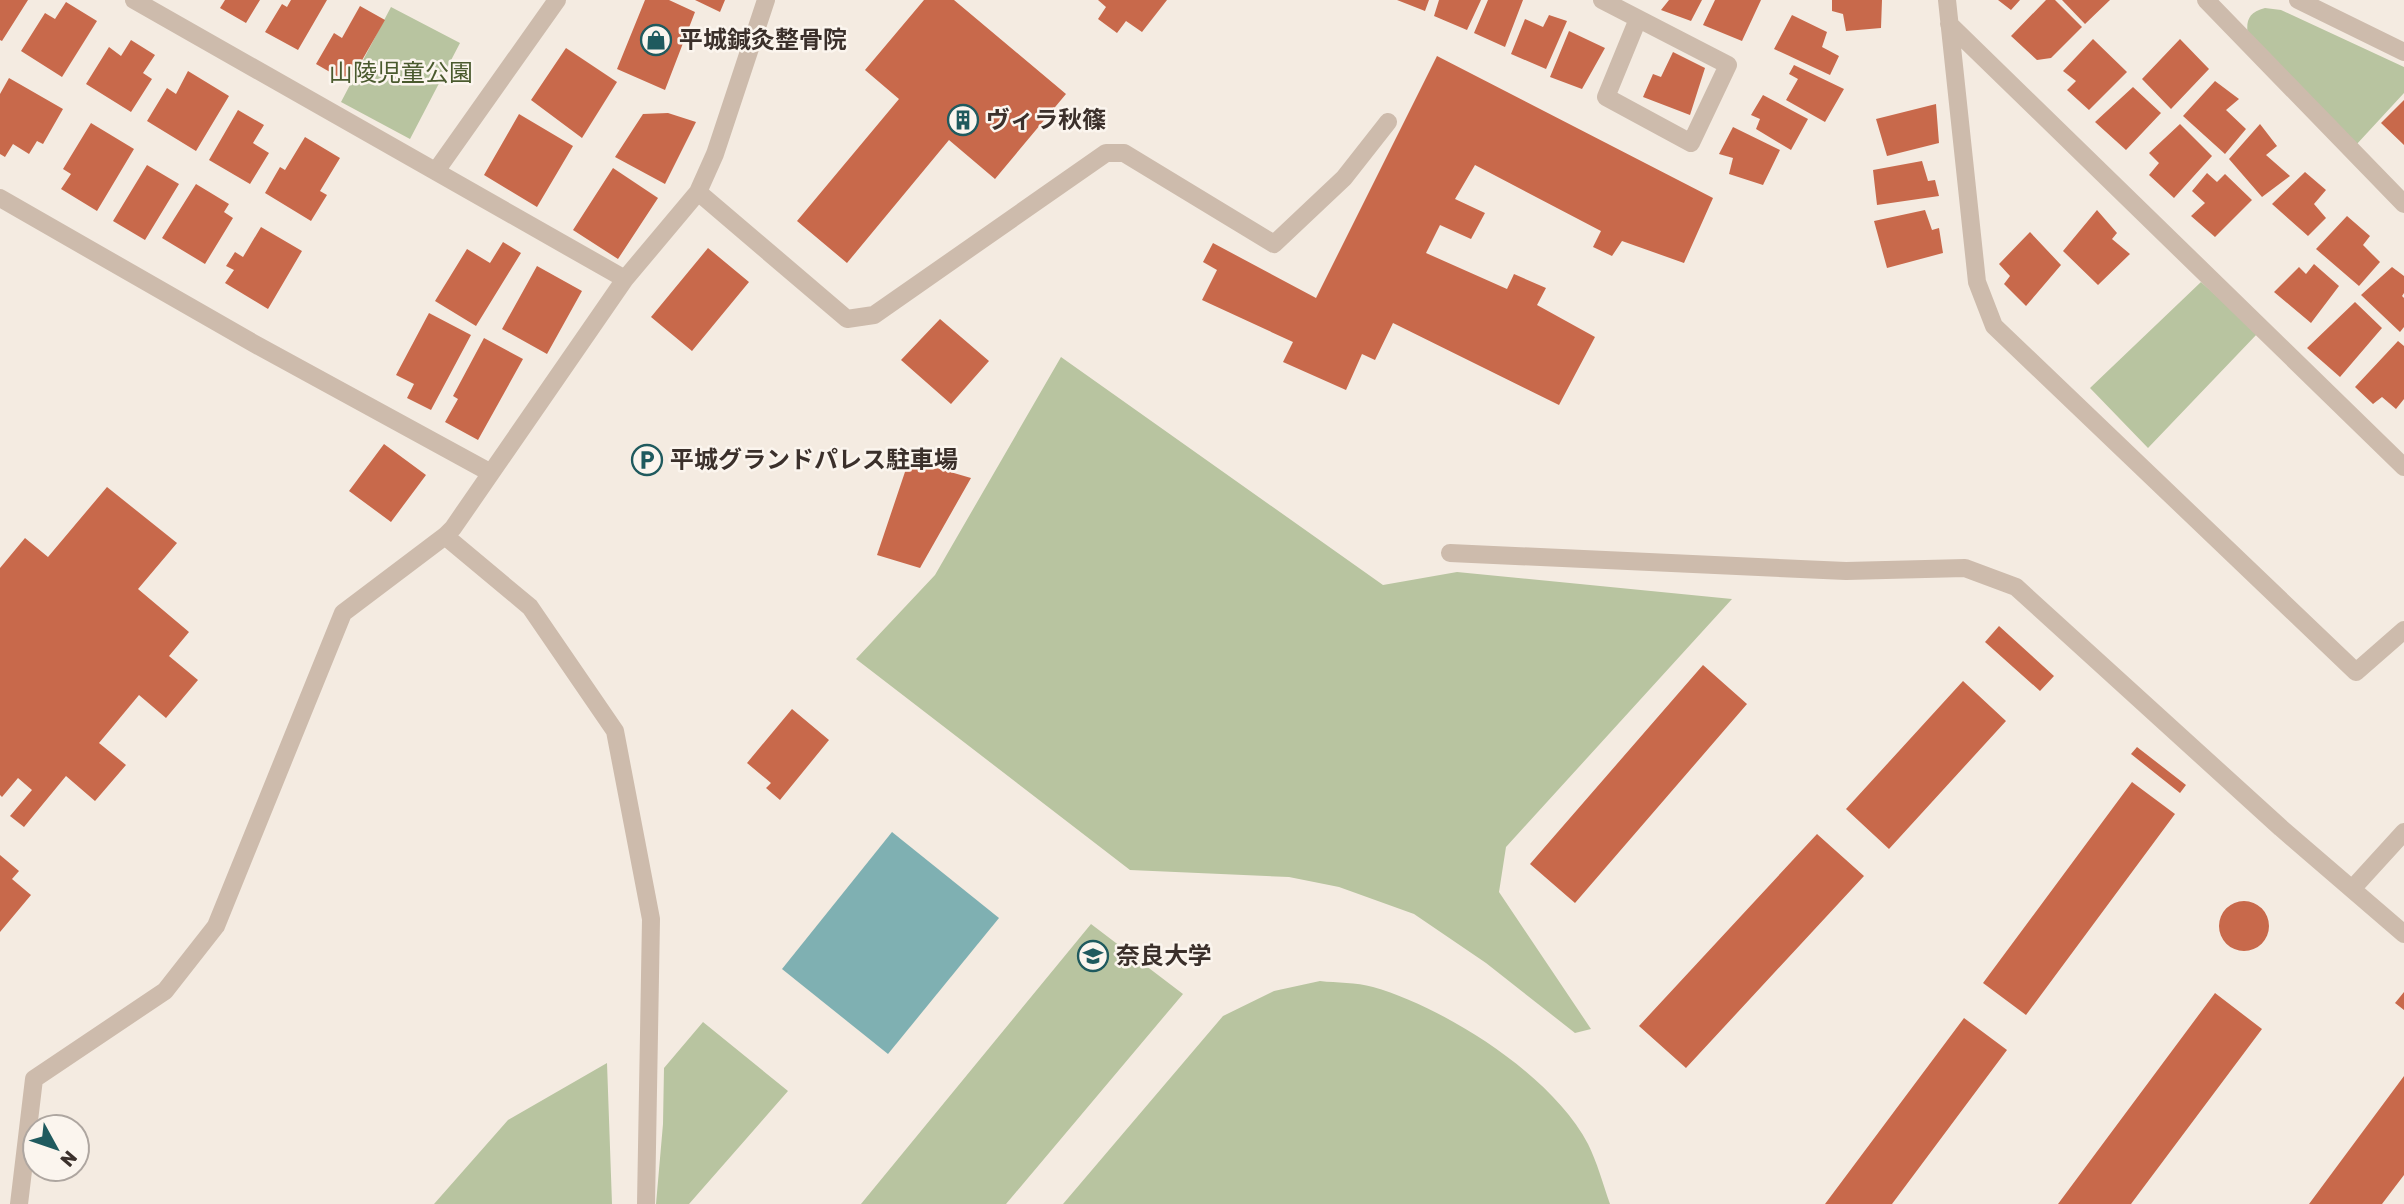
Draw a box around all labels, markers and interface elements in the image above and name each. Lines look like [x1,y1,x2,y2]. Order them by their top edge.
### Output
shop icon: 平城鍼灸整骨院 [639,23,673,57]
place label: 平城鍼灸整骨院 [679,26,847,54]
park label: 山陵児童公園 [329,59,473,87]
building icon: ヴィラ秋篠 [946,103,980,137]
place label: ヴィラ秋篠 [986,106,1106,134]
parking icon: 平城グランドパレス駐車場 [630,443,664,477]
place label: 平城グランドパレス駐車場 [670,446,958,474]
school or university icon: 奈良大学 [1076,939,1110,973]
place label: 奈良大学 [1116,942,1212,970]
north arrow [21,1113,91,1183]
text: N [55,1146,82,1171]

